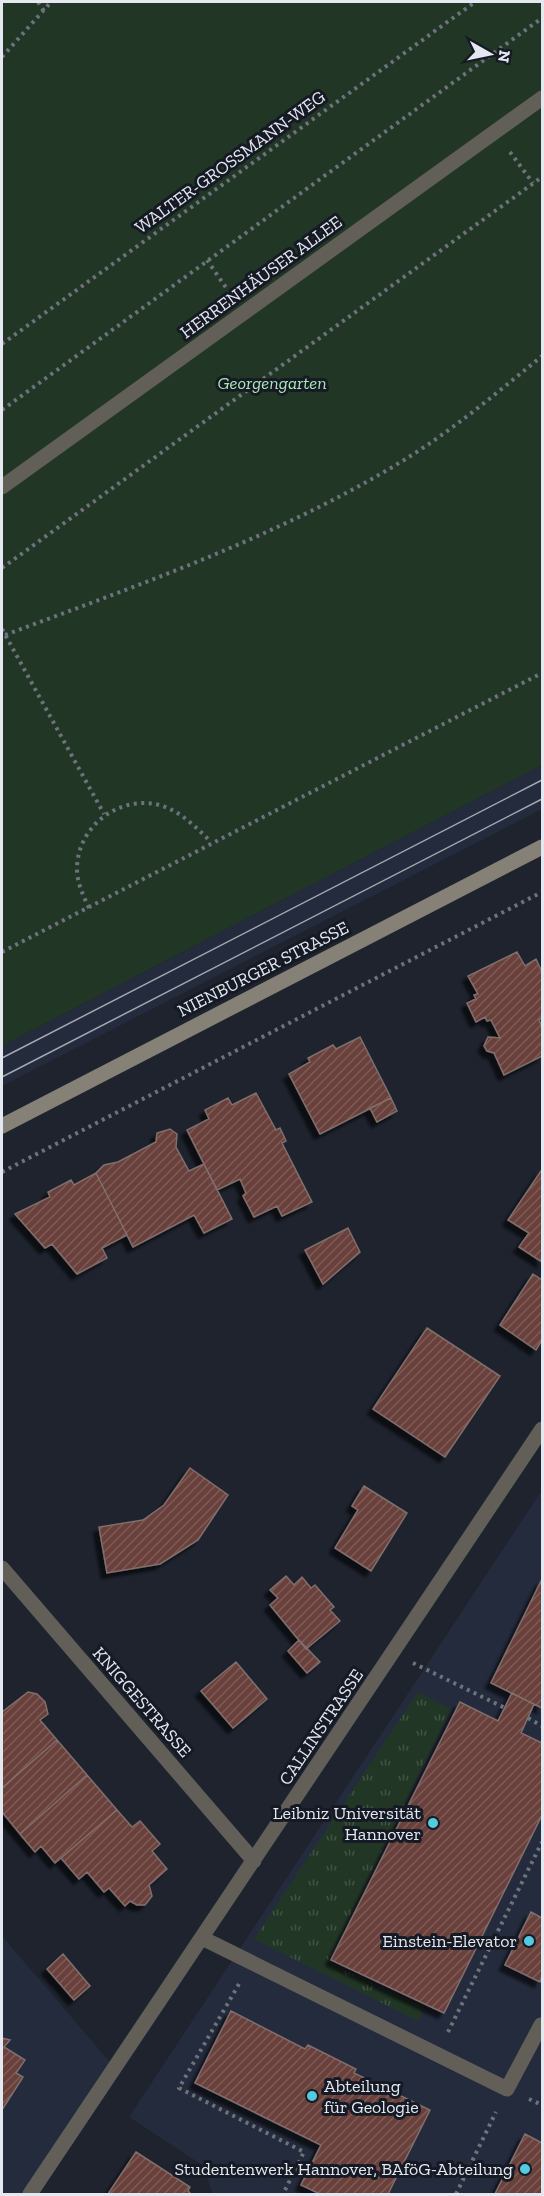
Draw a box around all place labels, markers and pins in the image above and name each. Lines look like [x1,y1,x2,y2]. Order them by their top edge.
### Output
place label: Leibniz Universität Hannover [273,1802,421,1845]
marker: Leibniz Universität Hannover [426,1816,440,1830]
place label: Einstein-Elevator [382,1930,517,1952]
marker: Einstein-Elevator [522,1934,536,1948]
place label: Abteilung für Geologie [324,2075,419,2118]
marker: Abteilung für Geologie [305,2089,319,2103]
place label: Studentenwerk Hannover, BAföG-Abteilung [175,2158,513,2180]
marker: Studentenwerk Hannover, BAföG-Abteilung [518,2162,532,2176]

